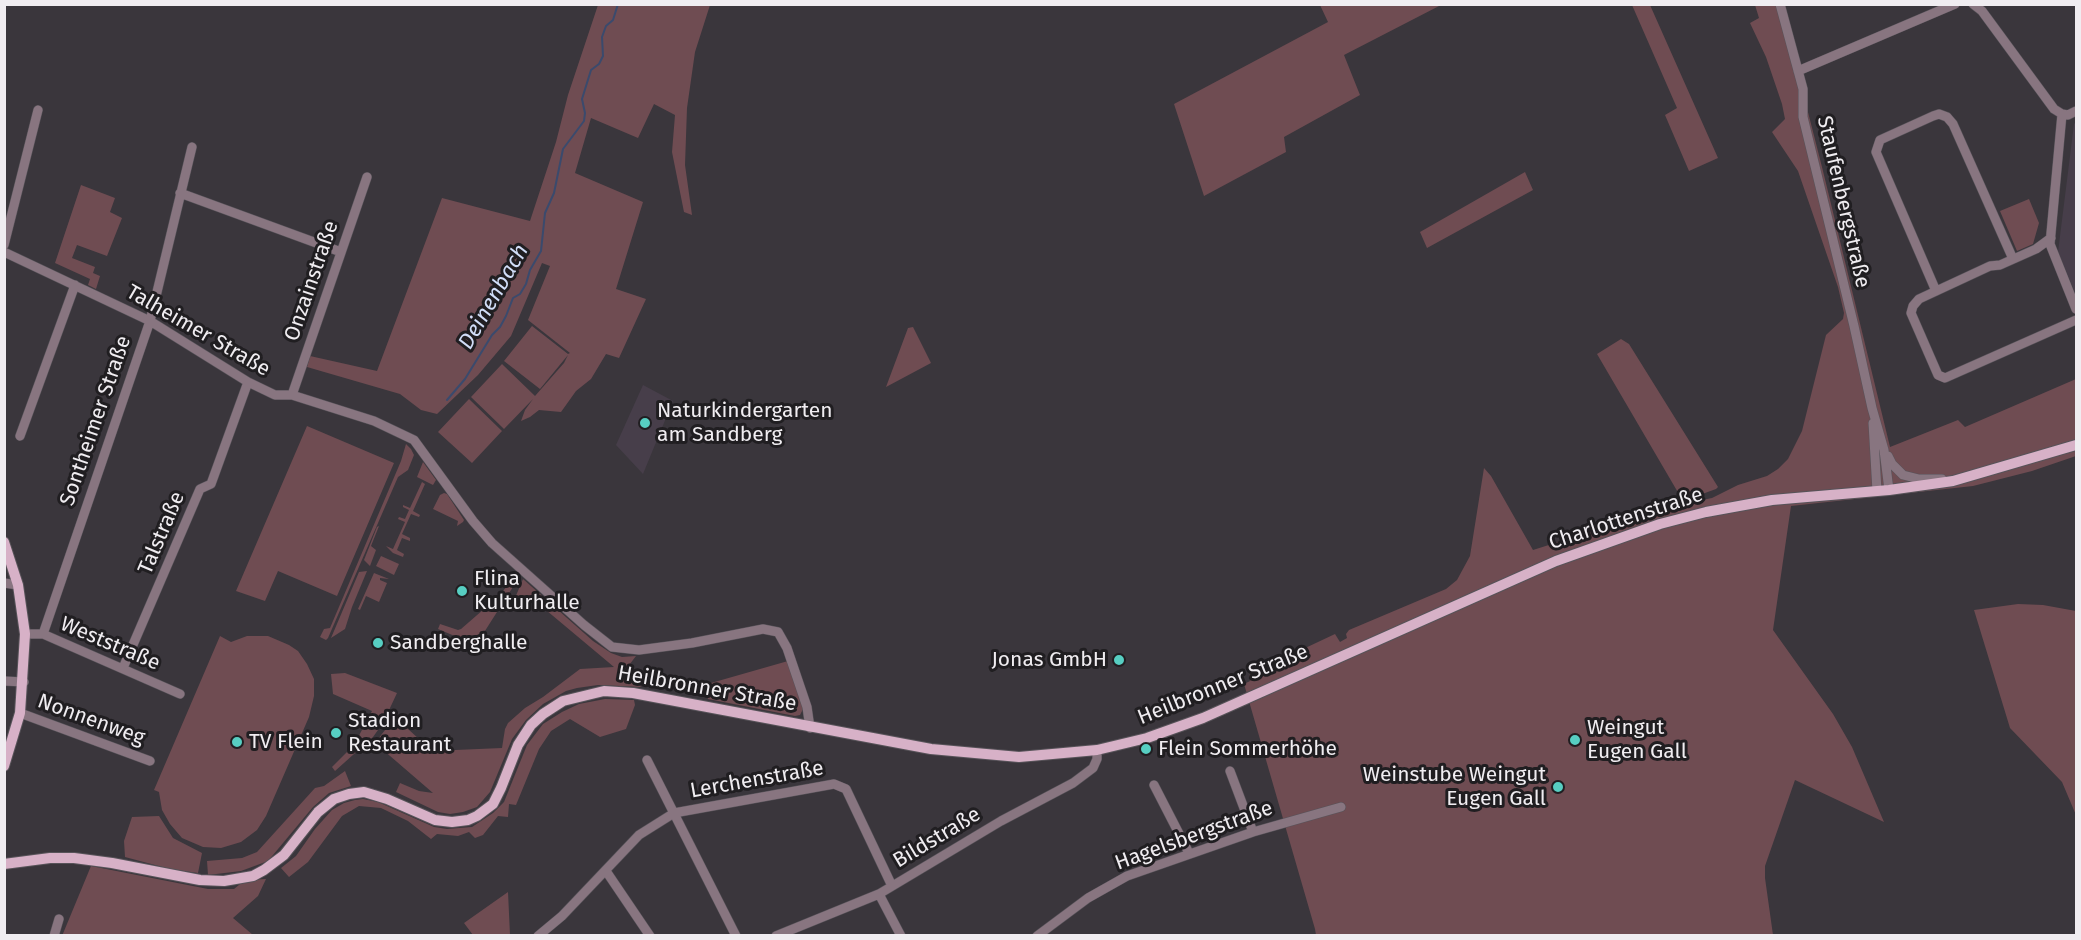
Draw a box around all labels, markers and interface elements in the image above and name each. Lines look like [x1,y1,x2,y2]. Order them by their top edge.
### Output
street label: Staufenbergstraße [1811,114,1875,290]
street label: Onzainstraße [280,218,344,344]
water label: Deinenbach [453,240,535,354]
street label: Talheimer Straße [122,280,274,382]
street label: Sontheimer Straße [55,333,137,509]
place label: Naturkindergarten am Sandberg [657,398,833,448]
marker: Naturkindergarten am Sandberg [638,416,652,430]
street label: Charlottenstraße [1546,482,1706,556]
street label: Talstraße [133,488,191,578]
place label: Flina Kulturhalle [474,566,580,616]
marker: Flina Kulturhalle [455,584,469,598]
street label: Weststraße [56,612,164,676]
place label: Sandberghalle [390,630,528,656]
marker: Sandberghalle [371,636,385,650]
street label: Heilbronner Straße [1134,639,1312,731]
place label: Jonas GmbH [991,647,1107,673]
marker: Jonas GmbH [1112,653,1126,667]
street label: Heilbronner Straße [615,661,799,717]
street label: Nonnenweg [34,689,148,751]
place label: Stadion Restaurant [348,708,451,758]
place label: Weingut Eugen Gall [1587,715,1687,765]
marker: Stadion Restaurant [329,726,343,740]
place label: TV Flein [249,729,323,755]
marker: Weingut Eugen Gall [1568,733,1582,747]
marker: TV Flein [230,735,244,749]
place label: Flein Sommerhöhe [1158,736,1337,762]
marker: Flein Sommerhöhe [1139,742,1153,756]
street label: Lerchenstraße [688,756,826,804]
place label: Weinstube Weingut Eugen Gall [1363,762,1546,812]
marker: Weinstube Weingut Eugen Gall [1551,780,1565,794]
street label: Hagelsbergstraße [1112,796,1276,876]
street label: Bildstraße [889,802,985,874]

